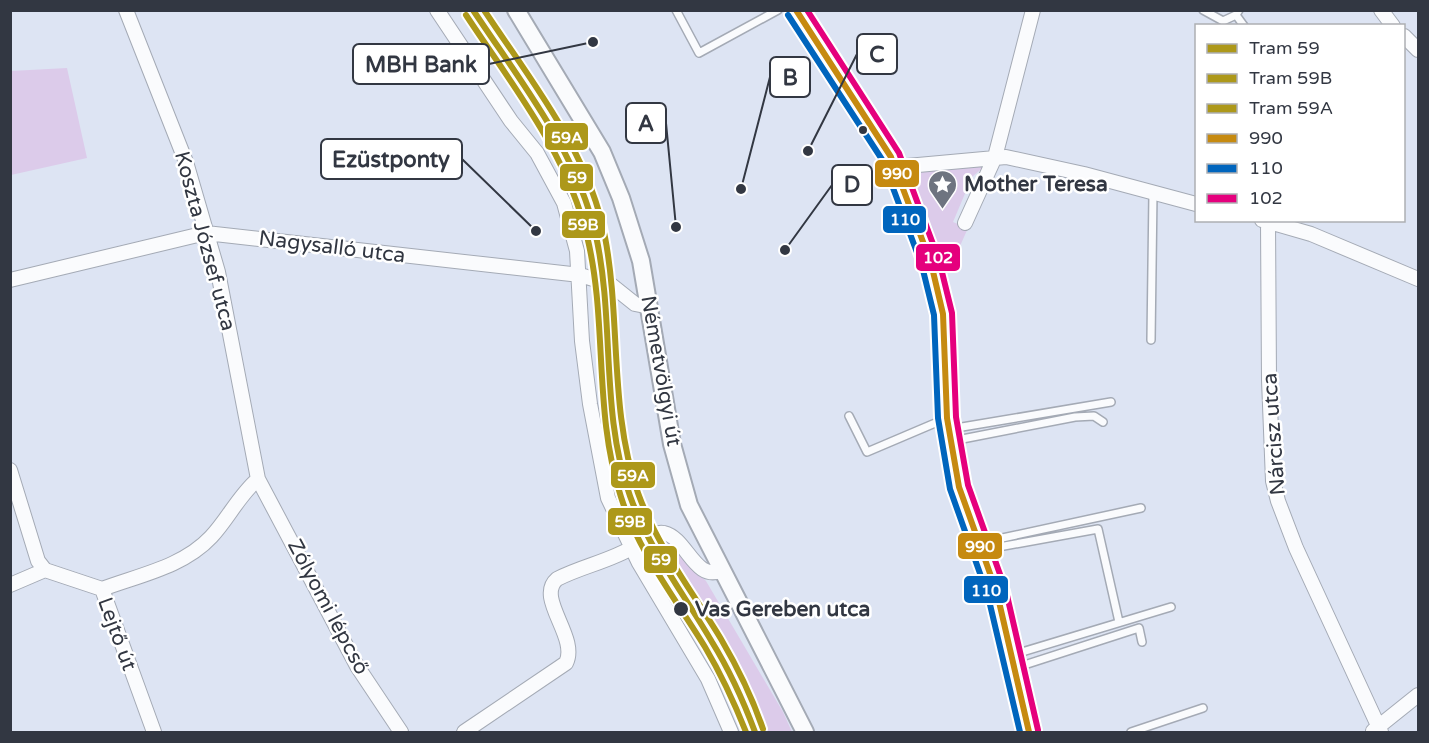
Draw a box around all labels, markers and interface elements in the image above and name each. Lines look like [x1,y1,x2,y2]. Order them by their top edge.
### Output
legend [1195,24,1405,222]
callout: C [857,34,897,74]
text: Tram 59 [1249,37,1320,59]
text: C [869,42,885,68]
callout: MBH Bank [353,44,489,84]
text: MBH Bank [365,52,477,78]
callout: B [770,57,810,97]
text: B [782,65,798,91]
text: Tram 59B [1249,67,1332,89]
text: Tram 59A [1249,97,1333,119]
callout: A [626,103,666,143]
text: A [638,111,654,137]
line badge: 59A [544,122,589,151]
unlabelled marker [857,124,869,136]
text: 990 [1249,127,1283,149]
text: 59A [551,128,583,148]
callout: Ezüstponty [321,139,462,179]
text: Ezüstponty [332,147,450,173]
street label: Koszta József utca [169,149,241,333]
text: 110 [1249,157,1283,179]
line badge: 990 [874,159,920,188]
line badge: 59 [559,163,594,192]
text: 990 [882,164,912,184]
callout: D [832,165,872,205]
text: 59 [567,168,587,188]
place icon: Mother Teresa [927,168,959,210]
text: D [844,172,860,198]
place label: Mother Teresa [964,172,1108,197]
text: 102 [1249,187,1283,209]
line badge: 110 [882,205,927,234]
line badge: 59B [561,210,606,239]
text: 110 [890,210,920,230]
text: 59B [567,215,599,235]
street label: Nagysalló utca [257,226,407,268]
line badge: 102 [915,243,961,272]
text: 102 [923,248,953,268]
street label: Németvölgyi út [635,294,687,448]
street label: Nárcisz utca [1257,372,1291,496]
line badge: 59A [610,461,656,489]
text: 59A [617,466,649,486]
line badge: 59B [607,507,653,536]
text: 59B [614,512,646,532]
line badge: 990 [957,532,1003,560]
street label: Zólyomi lépcső [282,535,374,679]
text: 990 [965,537,995,557]
line badge: 59 [643,545,678,574]
text: 59 [651,550,671,570]
line badge: 110 [963,575,1009,604]
text: 110 [971,581,1001,601]
street label: Lejtő út [92,594,142,674]
place label: Vas Gereben utca [695,597,870,622]
marker: Vas Gereben utca [672,600,690,618]

